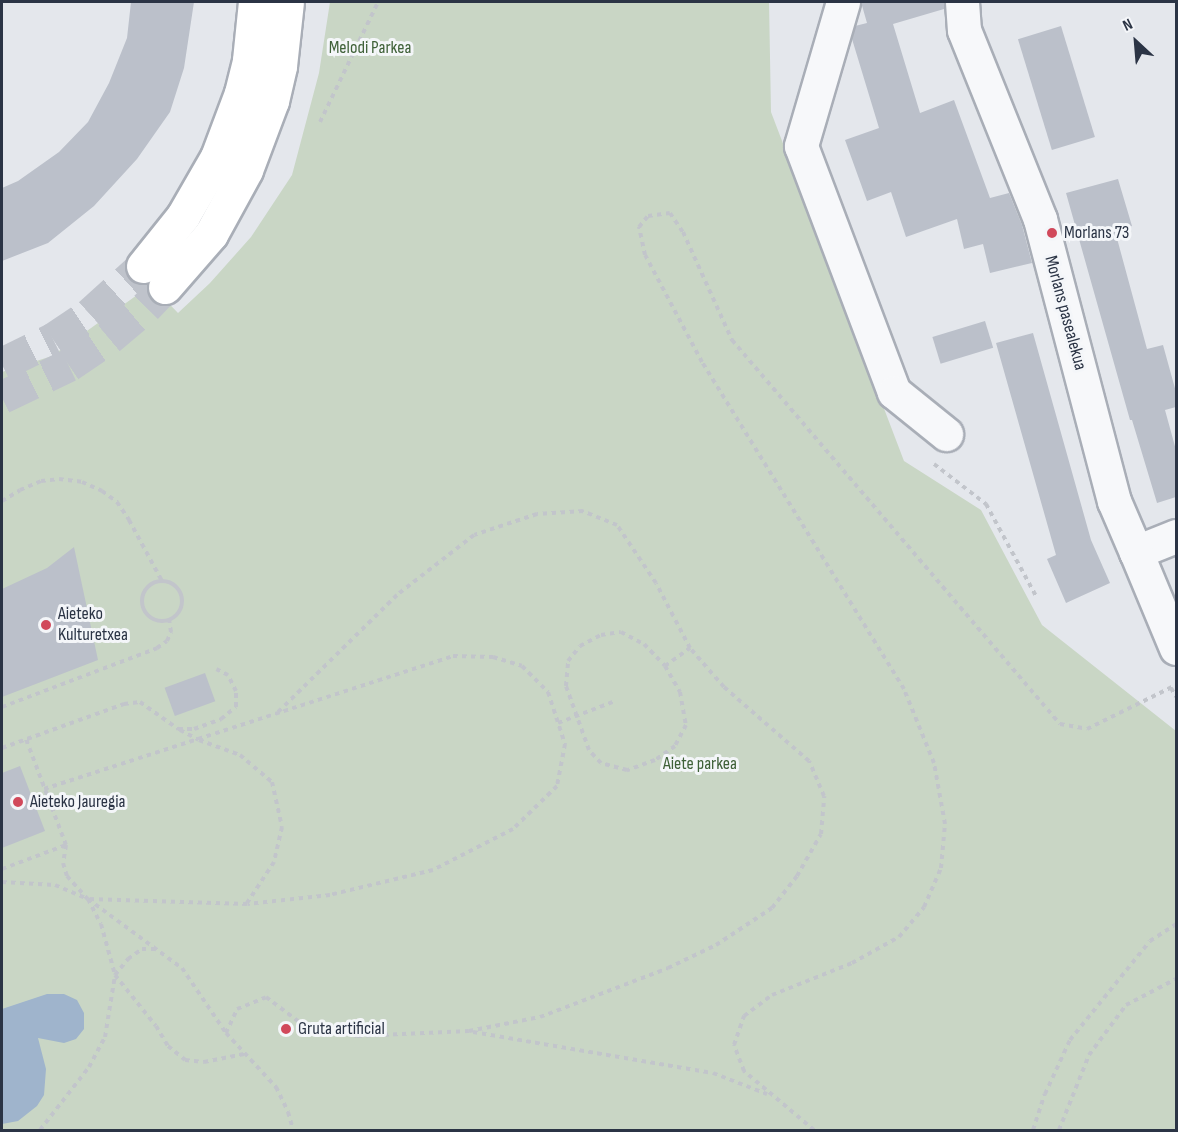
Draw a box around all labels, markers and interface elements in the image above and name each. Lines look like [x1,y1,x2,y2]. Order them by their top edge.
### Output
north arrow [1106,12,1166,72]
text: N [1120,15,1136,36]
park label: Melodi Parkea [329,37,411,59]
place label: Morlans 73 [1064,222,1129,244]
marker: Morlans 73 [1045,226,1059,240]
street label: Morlans pasealekua [1039,253,1091,373]
place label: Aieteko Kulturetxea [58,604,128,646]
marker: Aieteko Kulturetxea [39,618,53,632]
park label: Aiete parkea [663,753,737,775]
place label: Aieteko Jauregia [30,791,125,813]
marker: Aieteko Jauregia [11,795,25,809]
place label: Gruta artificial [298,1018,385,1040]
marker: Gruta artificial [279,1022,293,1036]

